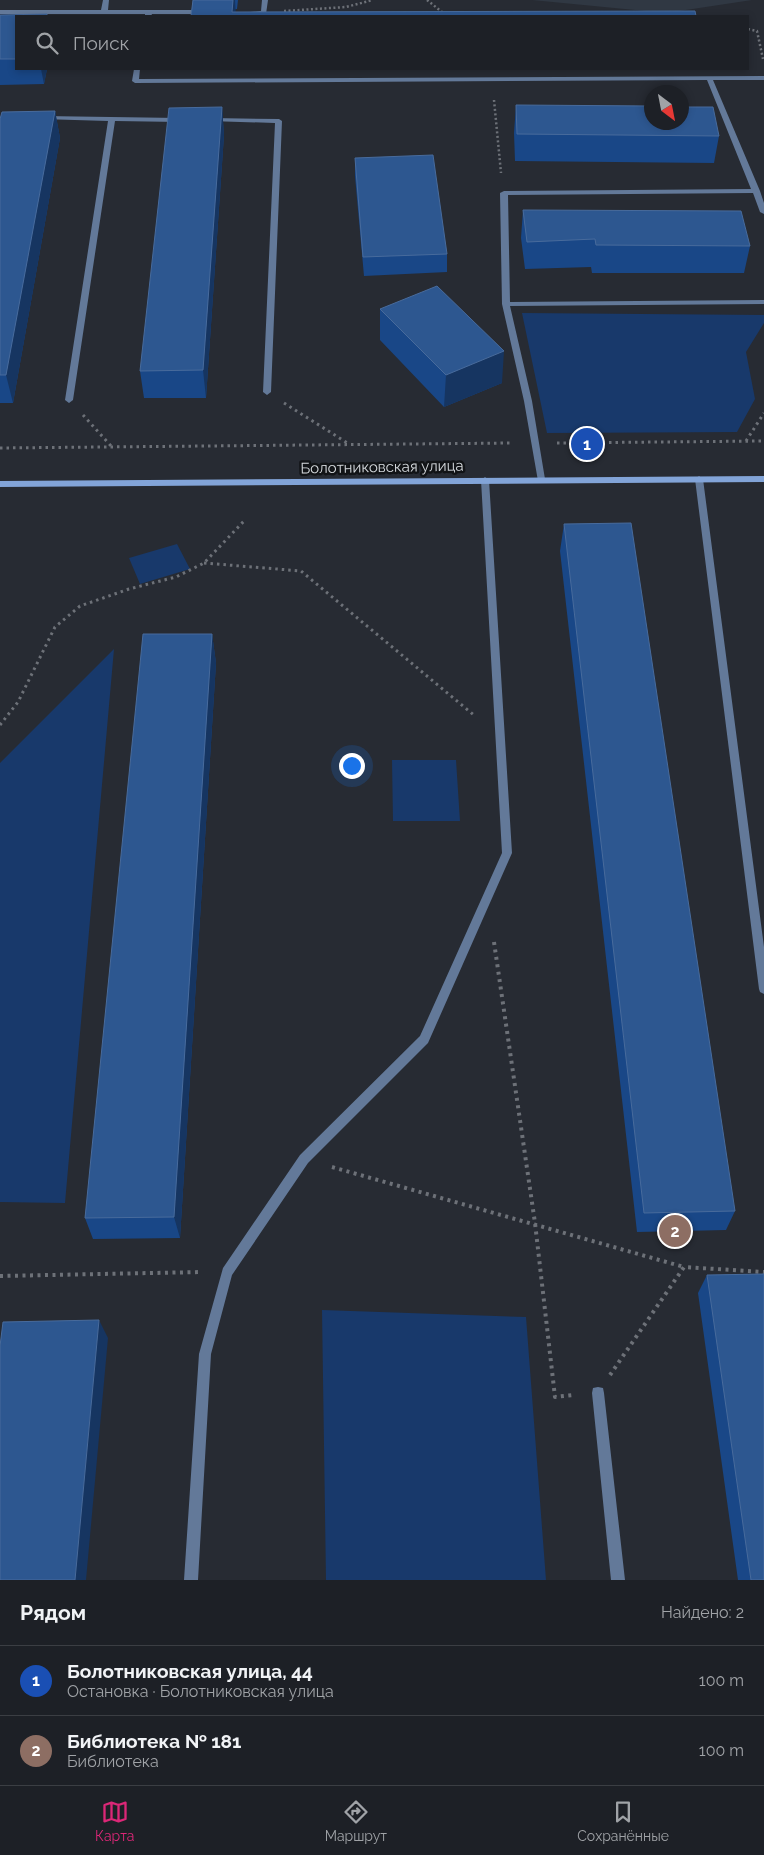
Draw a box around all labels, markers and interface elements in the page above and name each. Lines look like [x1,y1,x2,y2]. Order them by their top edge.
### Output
search box [15,15,749,70]
icon: search [33,29,61,57]
text: Поиск [73,32,129,54]
north arrow [644,85,689,130]
pin: 1 [571,425,603,463]
street label: Болотниковская улица [300,457,464,477]
your location [339,753,365,779]
pin: 2 [659,1212,691,1250]
text: Рядом [20,1600,86,1625]
text: Найдено: 2 [661,1603,744,1622]
text: Болотниковская улица, 44 [67,1660,313,1682]
text: 1 [32,1671,40,1690]
text: 100 m [699,1671,744,1690]
text: Остановка · Болотниковская улица [67,1682,334,1701]
text: Библиотека № 181 [67,1730,241,1752]
text: 2 [31,1741,41,1760]
text: 100 m [699,1741,744,1760]
text: Библиотека [67,1752,159,1771]
tab: Карта [95,1798,135,1844]
tab: Маршрут [325,1798,387,1844]
tab: Сохранённые [577,1798,669,1844]

